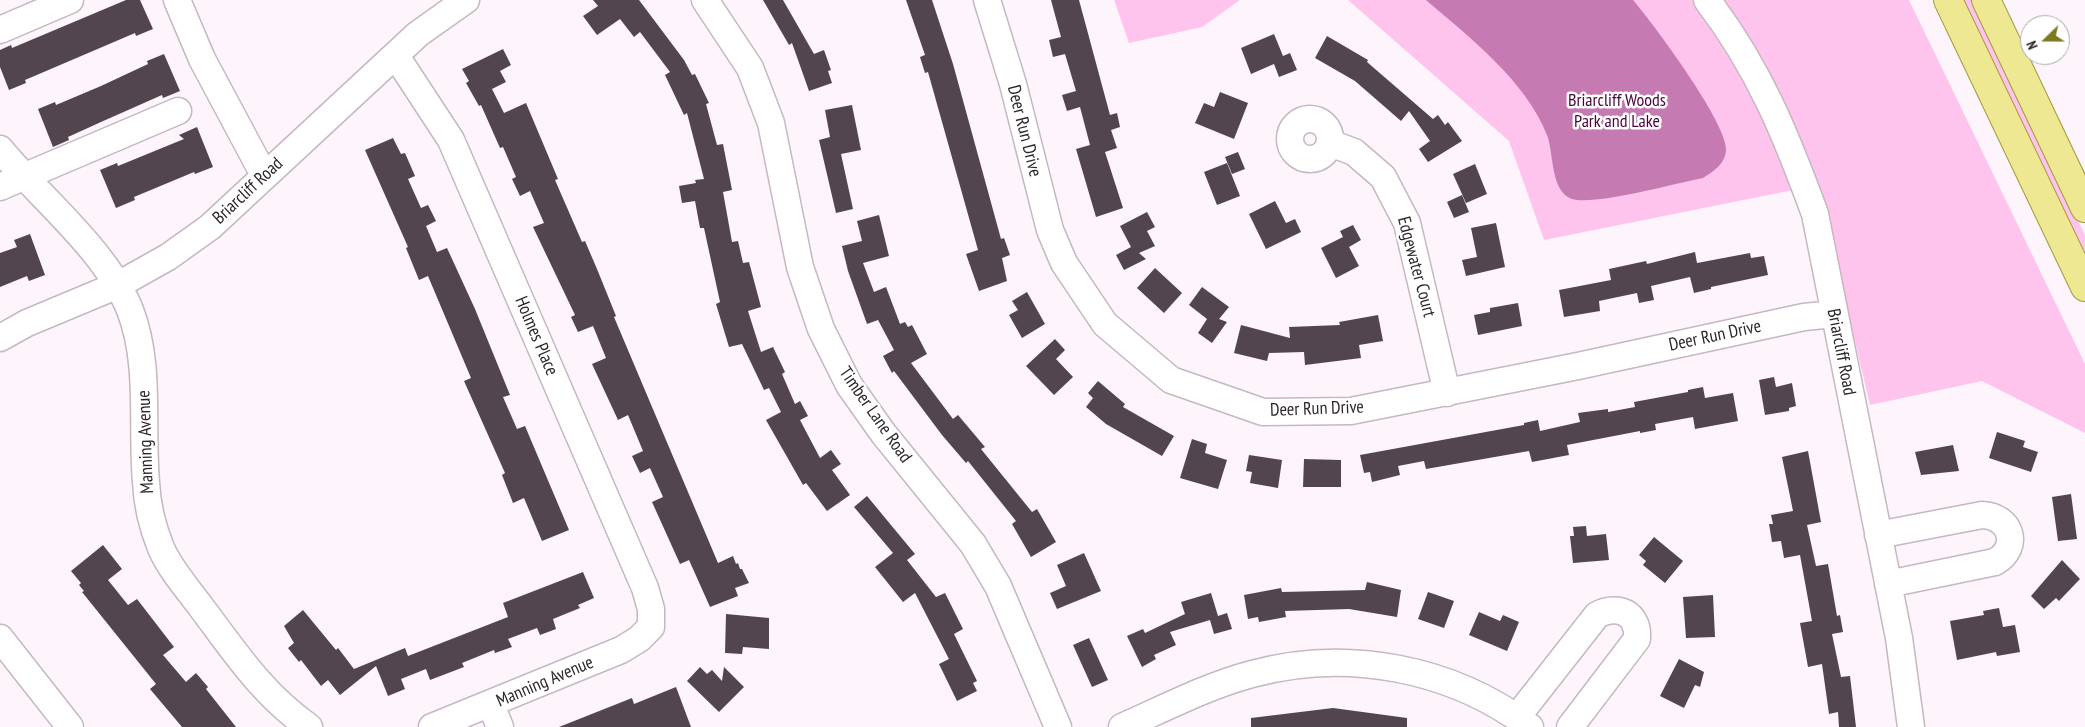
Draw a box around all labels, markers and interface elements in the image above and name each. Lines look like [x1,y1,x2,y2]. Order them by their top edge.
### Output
north arrow [2020,15,2070,65]
text: N [2022,38,2042,52]
street label: Deer Run Drive [1002,83,1046,179]
park label: Briarcliff Woods Park and Lake [1568,90,1666,132]
street label: Briarcliff Road [209,153,287,229]
street label: Edgewater Court [1392,214,1440,320]
street label: Holmes Place [510,293,562,379]
street label: Briarcliff Road [1822,307,1860,397]
street label: Deer Run Drive [1667,316,1763,356]
street label: Timber Lane Road [834,363,916,467]
street label: Manning Avenue [133,390,159,494]
street label: Deer Run Drive [1270,397,1364,421]
street label: Manning Avenue [493,652,597,712]

